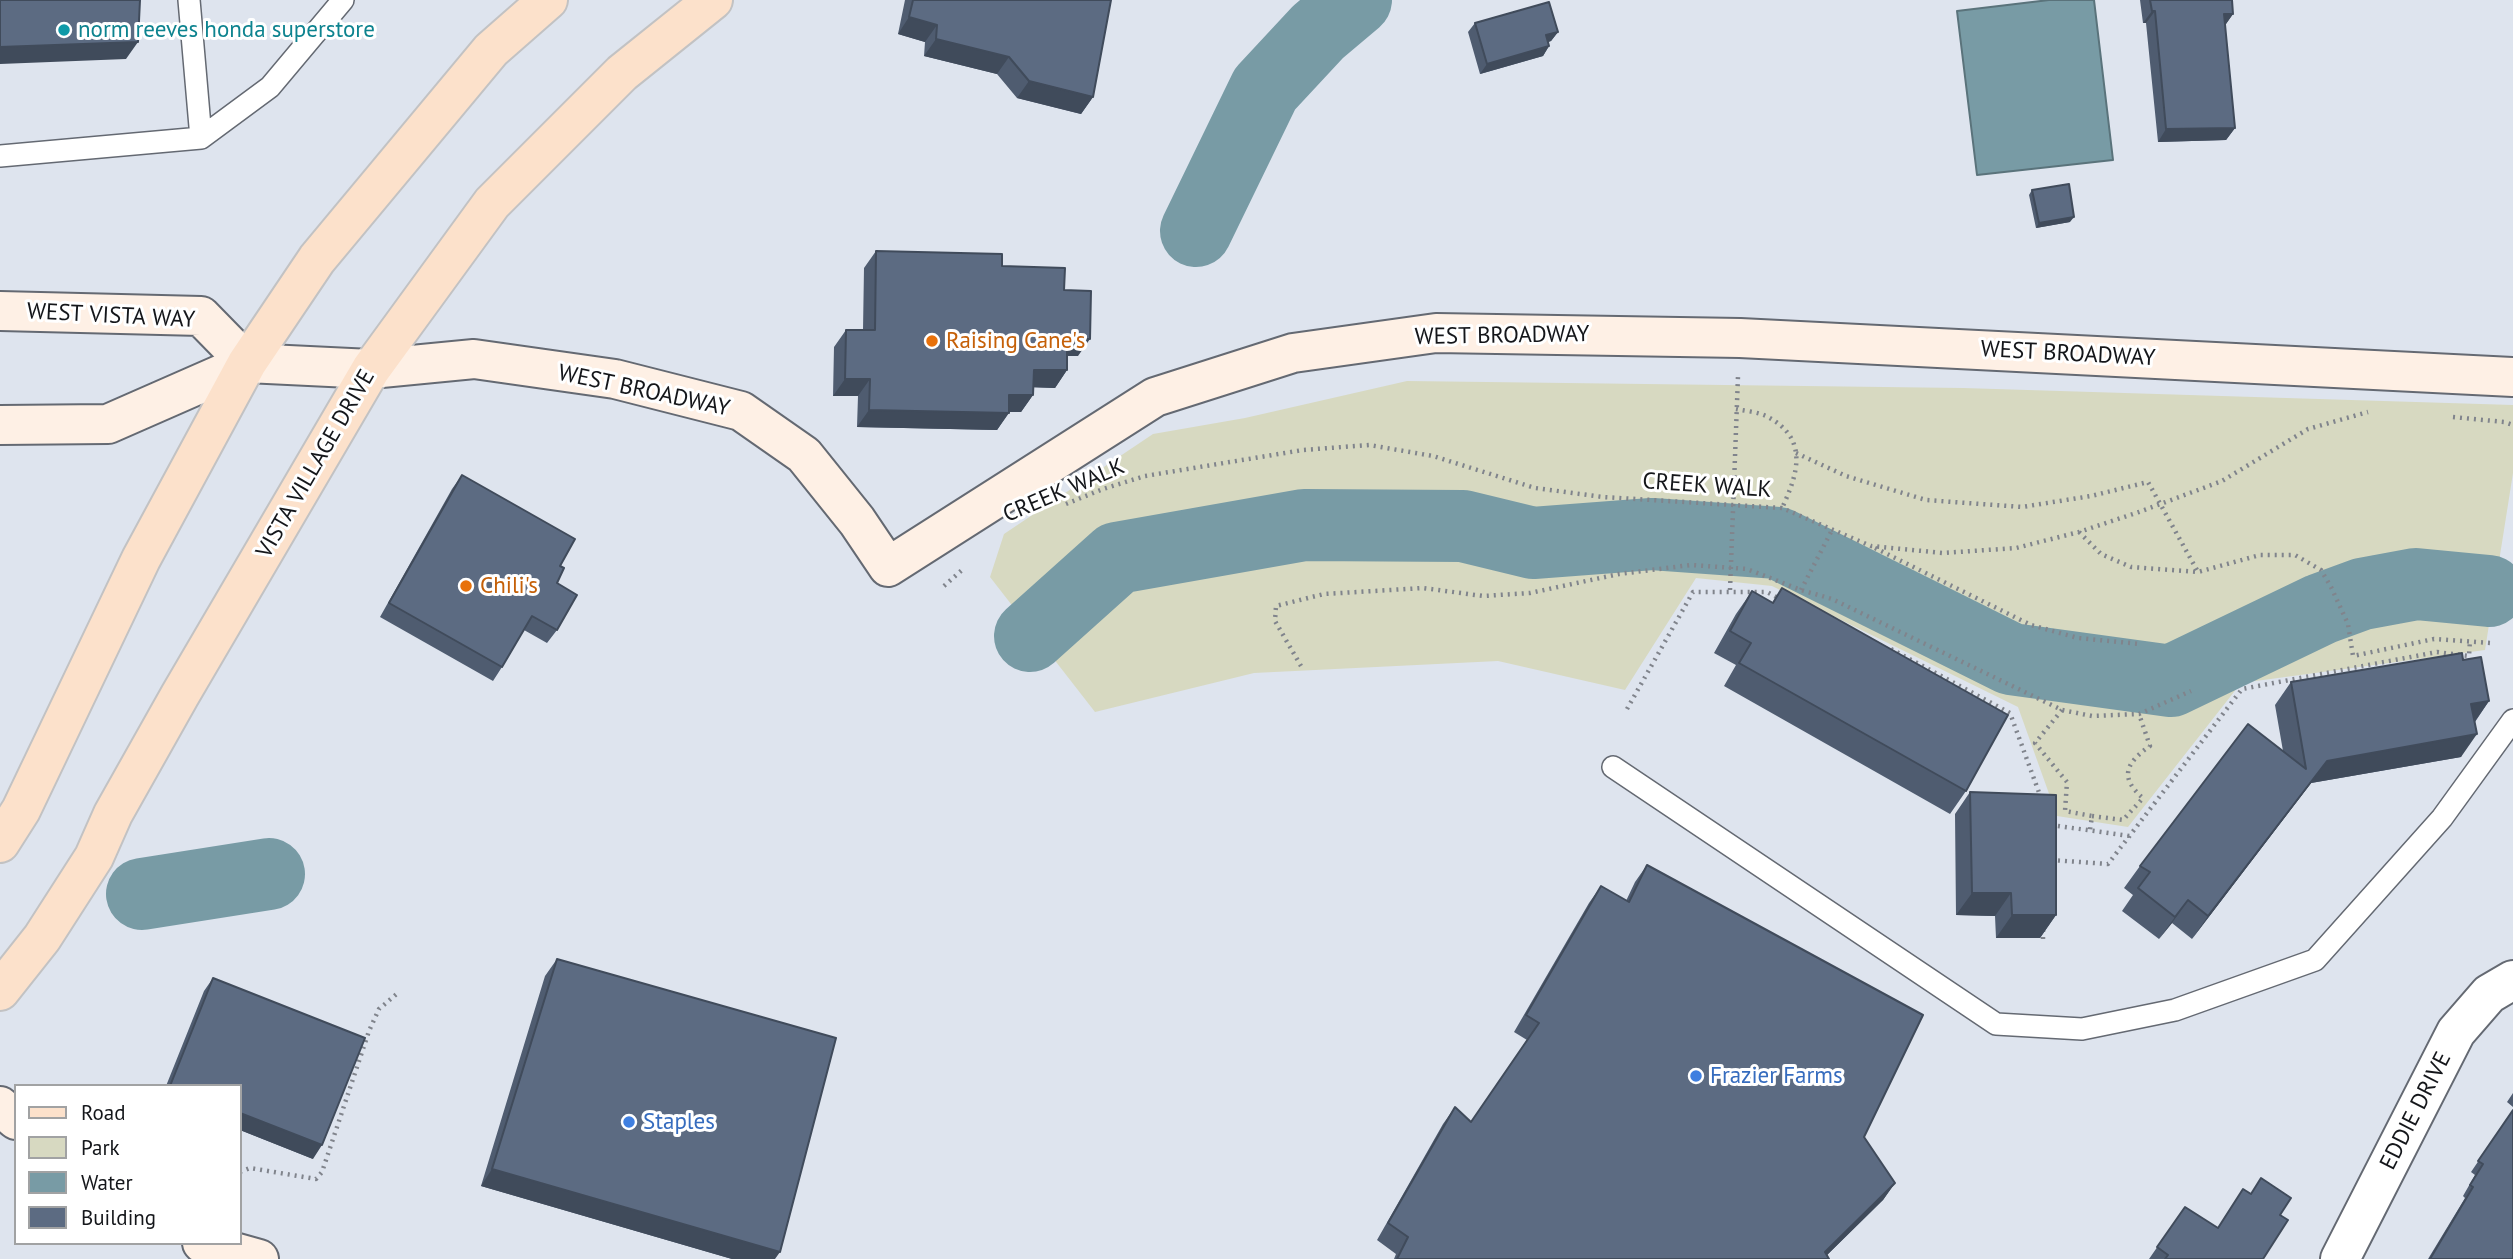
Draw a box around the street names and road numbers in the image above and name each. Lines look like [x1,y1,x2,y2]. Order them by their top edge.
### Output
street label: WEST VISTA WAY [26,298,196,334]
street label: WEST BROADWAY [1414,321,1590,351]
street label: WEST BROADWAY [1980,336,2156,372]
street label: WEST BROADWAY [556,359,732,423]
street label: VISTA VILLAGE DRIVE [251,365,381,563]
street label: CREEK WALK [999,453,1129,529]
street label: CREEK WALK [1641,468,1773,504]
street label: EDDIE DRIVE [2375,1048,2457,1174]

